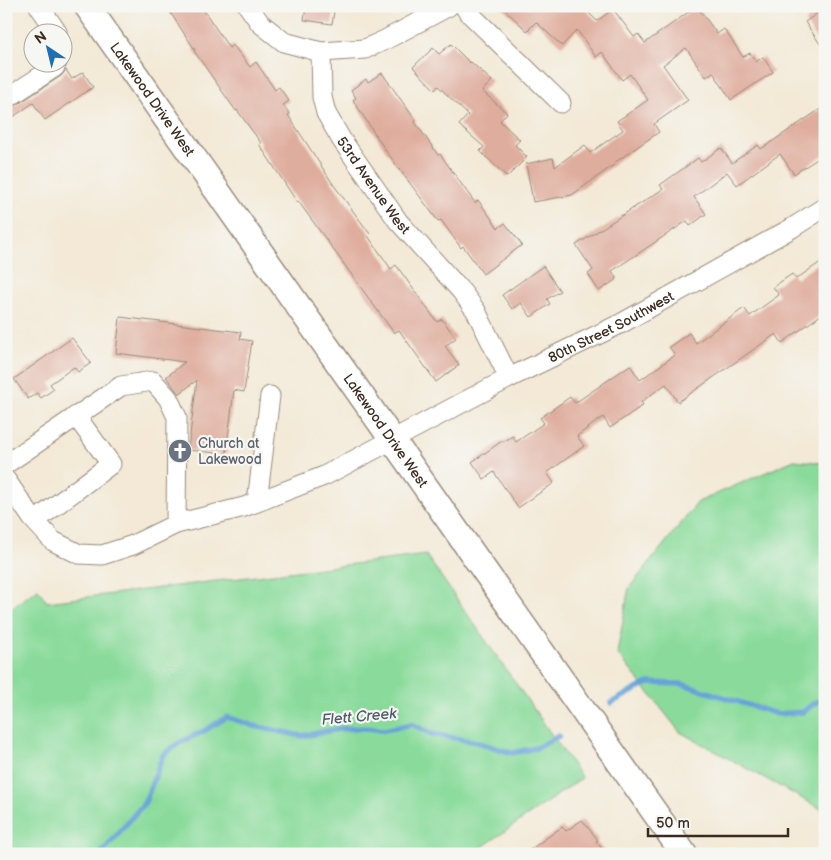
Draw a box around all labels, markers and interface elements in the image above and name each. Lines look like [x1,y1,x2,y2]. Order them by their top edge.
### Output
north arrow [22,22,72,72]
text: N [32,28,50,48]
street label: Lakewood Drive West [107,39,199,160]
street label: 53rd Avenue West [333,133,414,238]
street label: 80th Street Southwest [545,287,677,366]
street label: Lakewood Drive West [340,370,432,491]
place label: Church at Lakewood [198,435,262,468]
church icon: Church at Lakewood [167,438,193,464]
water label: Flett Creek [321,704,398,730]
scale bar [648,805,788,837]
text: 50 m [656,814,690,833]

